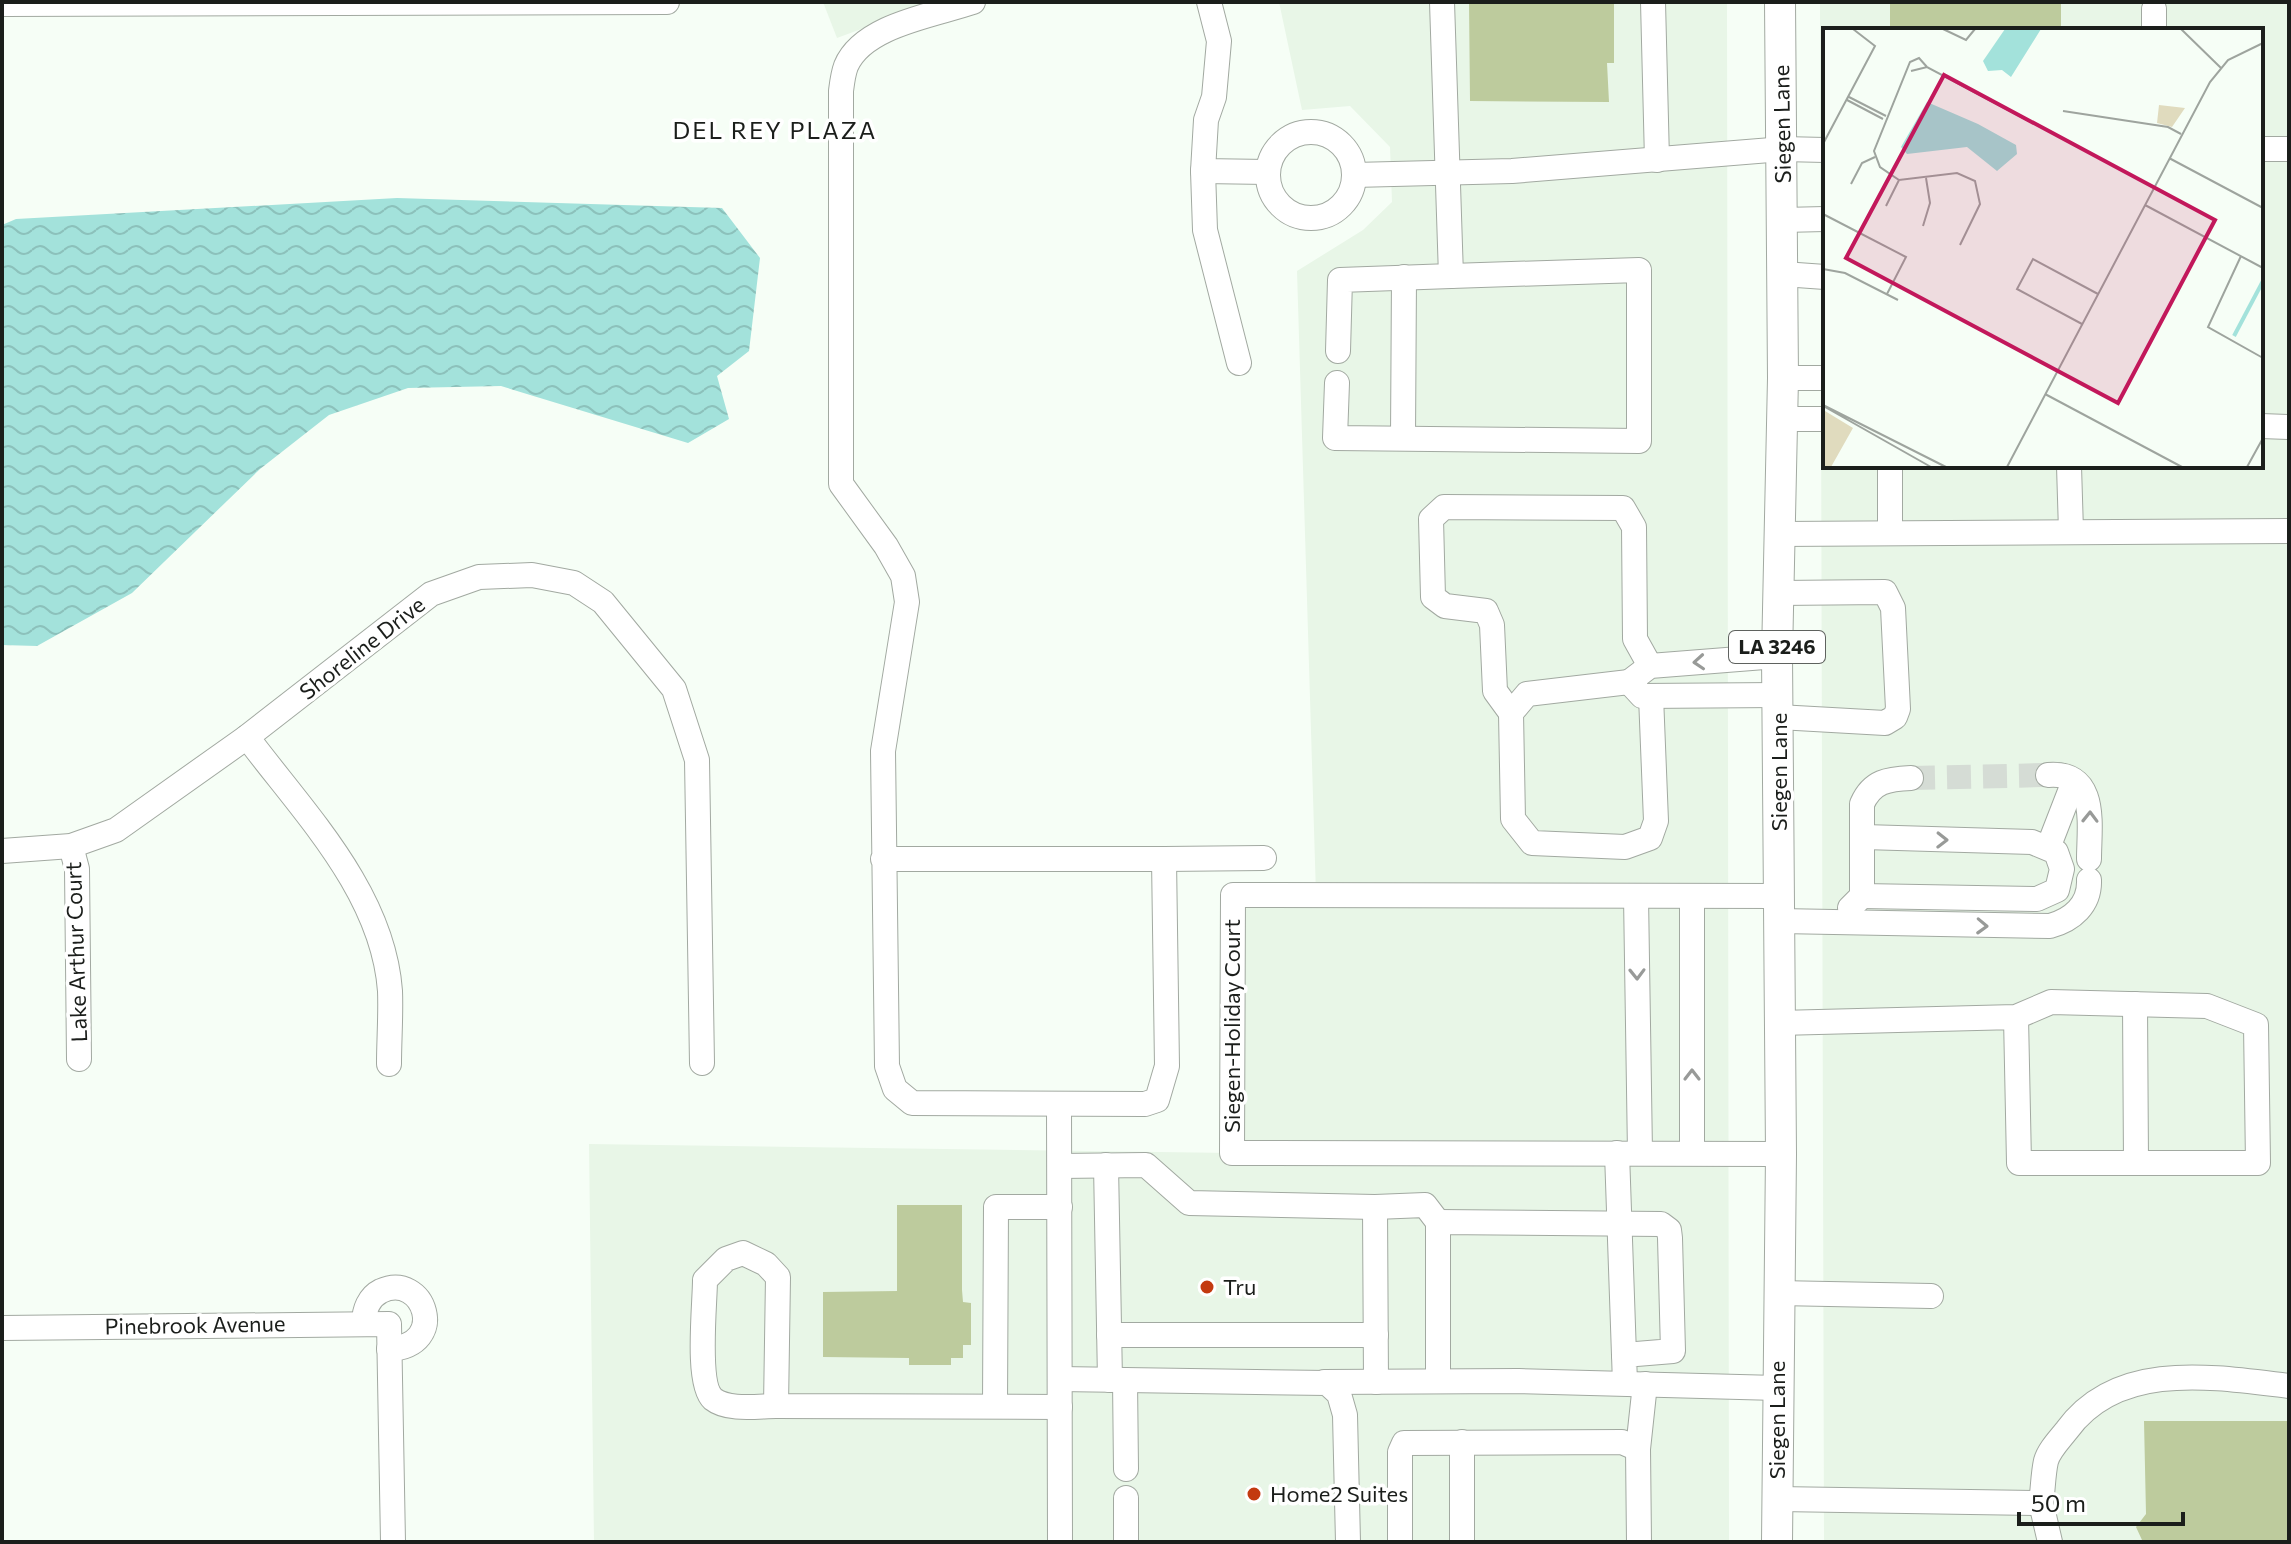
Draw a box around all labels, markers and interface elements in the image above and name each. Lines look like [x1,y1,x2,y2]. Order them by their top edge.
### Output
inset map [1823,28,2263,468]
street label: Siegen Lane [1767,64,1796,184]
district label: DEL REY PLAZA [673,115,877,144]
street label: Shoreline Drive [294,590,430,705]
road number: LA 3246 [1729,631,1825,663]
one-way arrow [1692,653,1705,670]
street label: Siegen Lane [1765,713,1792,831]
one-way arrow [2081,810,2098,823]
one-way arrow [1936,831,1949,849]
street label: Lake Arthur Court [59,861,92,1043]
one-way arrow [1976,917,1989,934]
street label: Siegen-Holiday Court [1218,919,1245,1133]
one-way arrow [1628,968,1646,981]
one-way arrow [1683,1068,1701,1081]
place label: Tru [1223,1273,1256,1300]
marker: Tru [1198,1278,1216,1296]
street label: Pinebrook Avenue [104,1309,286,1340]
street label: Siegen Lane [1763,1361,1790,1479]
scale bar [2019,1476,2183,1526]
place label: Home2 Suites [1270,1480,1408,1507]
marker: Home2 Suites [1245,1485,1263,1503]
text: 50 m [2031,1488,2086,1517]

